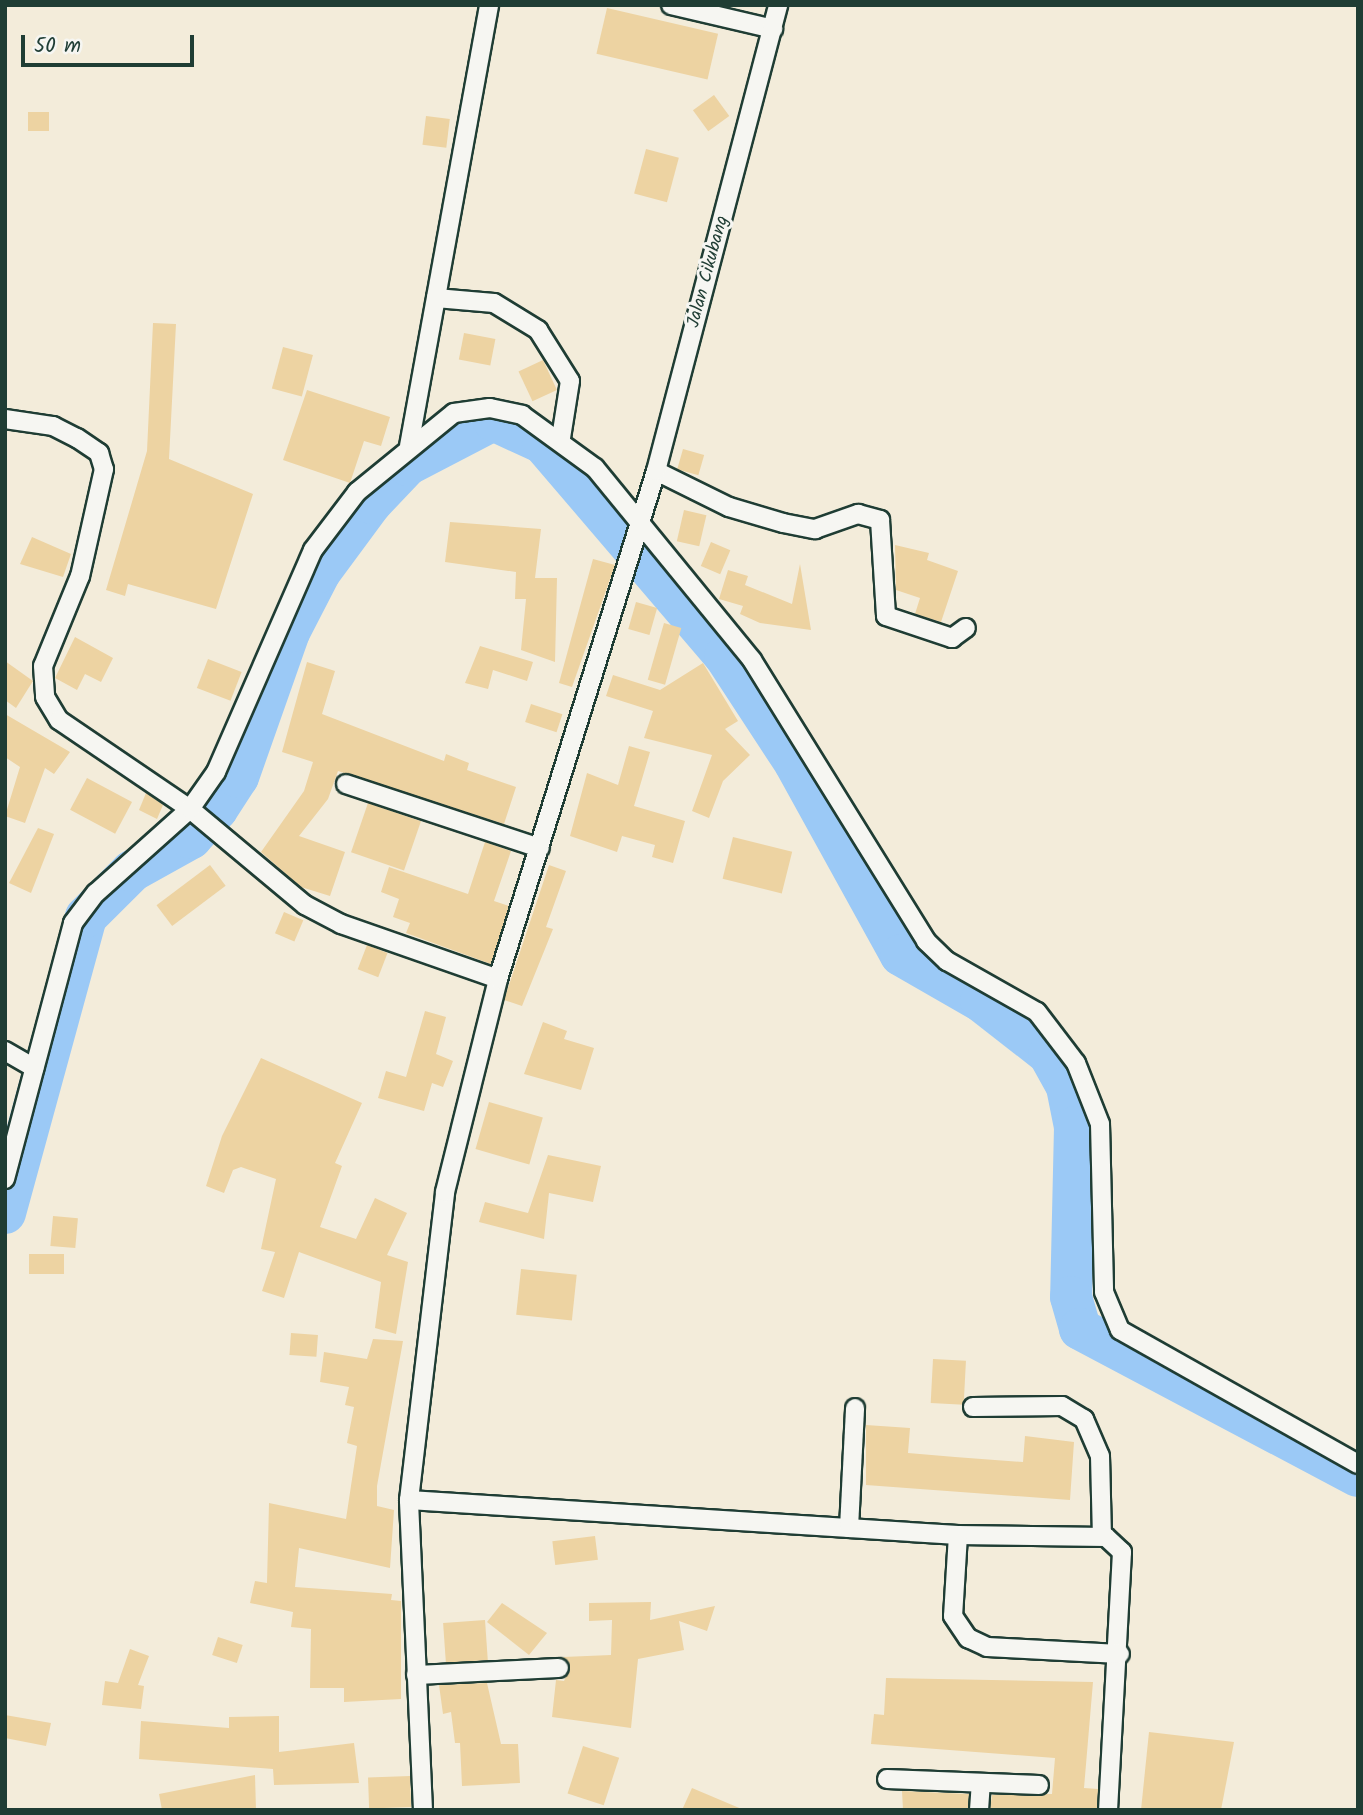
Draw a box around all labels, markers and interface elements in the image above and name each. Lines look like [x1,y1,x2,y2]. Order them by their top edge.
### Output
scale bar [24,21,198,65]
text: 50 m [34,30,81,63]
street label: Jalan Cikubang [684,214,734,330]

